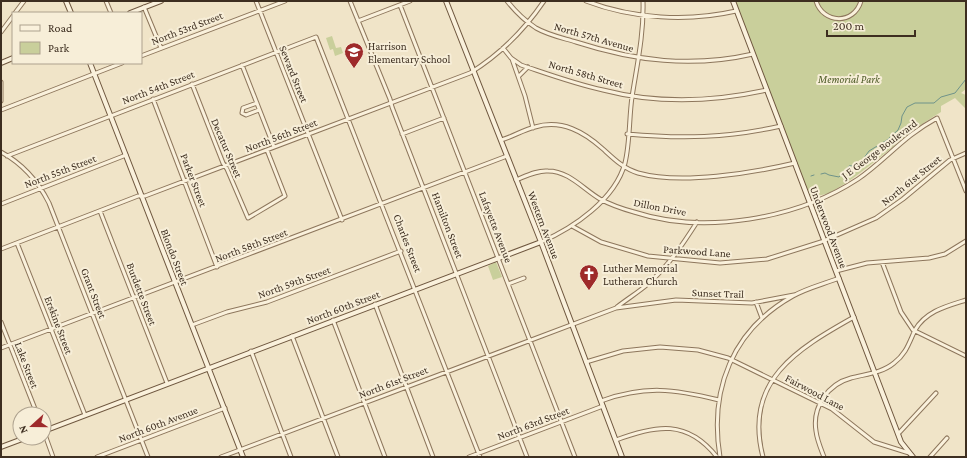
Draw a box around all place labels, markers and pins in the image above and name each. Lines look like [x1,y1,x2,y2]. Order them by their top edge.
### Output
place label: Harrison Elementary School [368,40,451,66]
school or university icon: Harrison Elementary School [343,41,365,69]
place label: Luther Memorial Lutheran Church [603,262,678,287]
church icon: Luther Memorial Lutheran Church [578,263,600,291]

